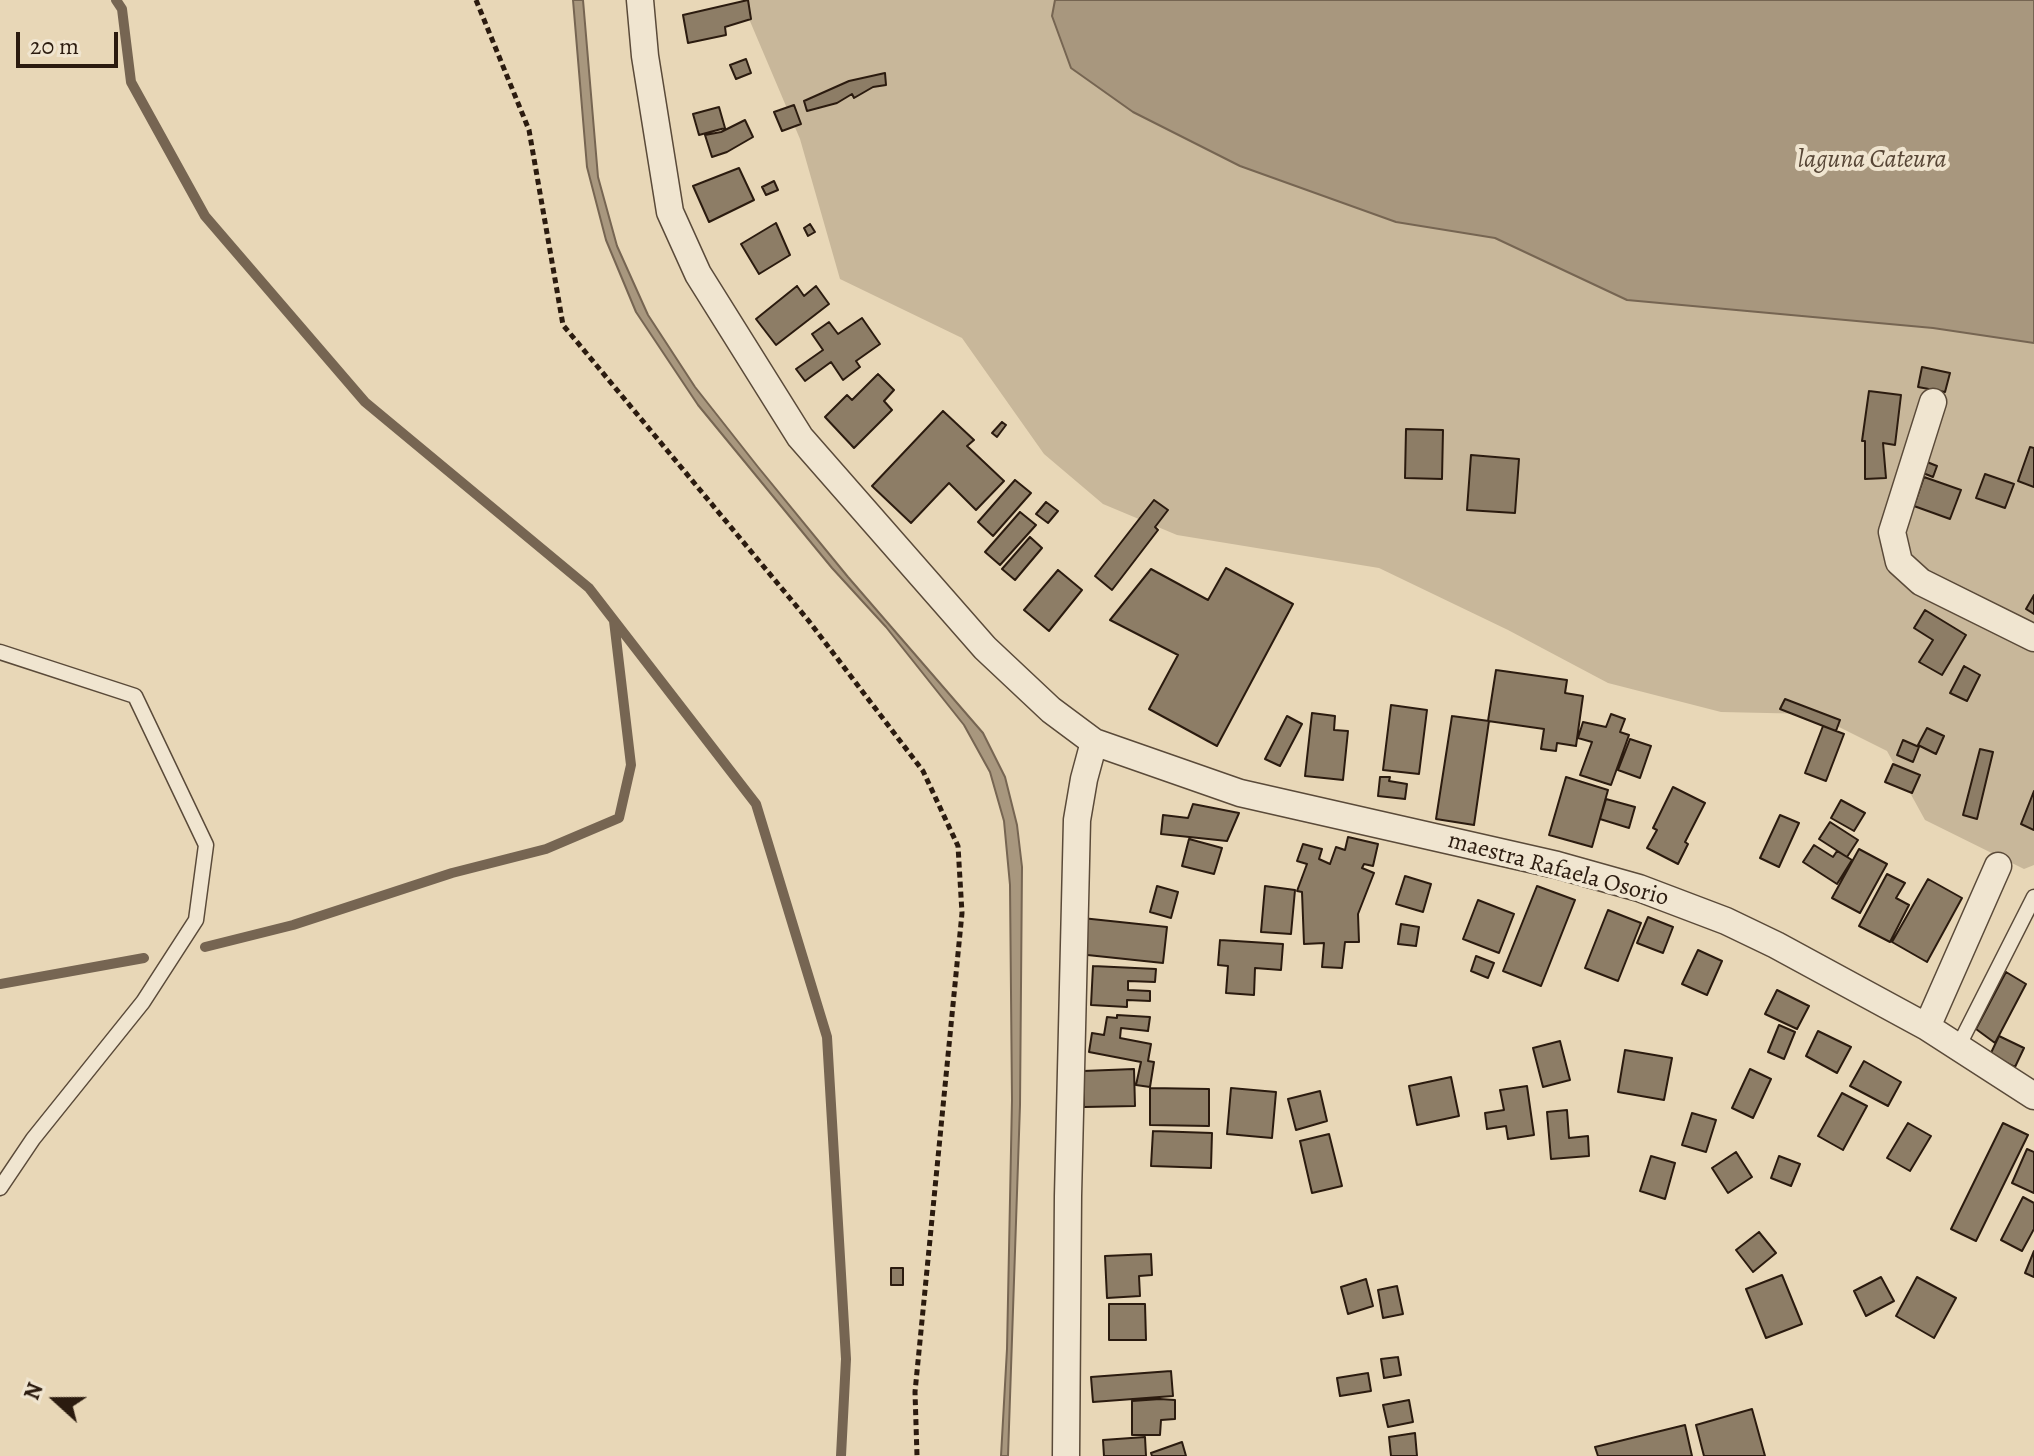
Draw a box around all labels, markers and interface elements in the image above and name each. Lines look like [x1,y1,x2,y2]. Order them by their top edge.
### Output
scale bar [20,16,122,66]
text: 20 m [30,30,79,62]
water label: laguna Cateura [1797,145,1947,177]
street label: maestra Rafaela Osorio [1445,827,1671,913]
north arrow [16,1360,96,1440]
text: N [17,1379,50,1404]

